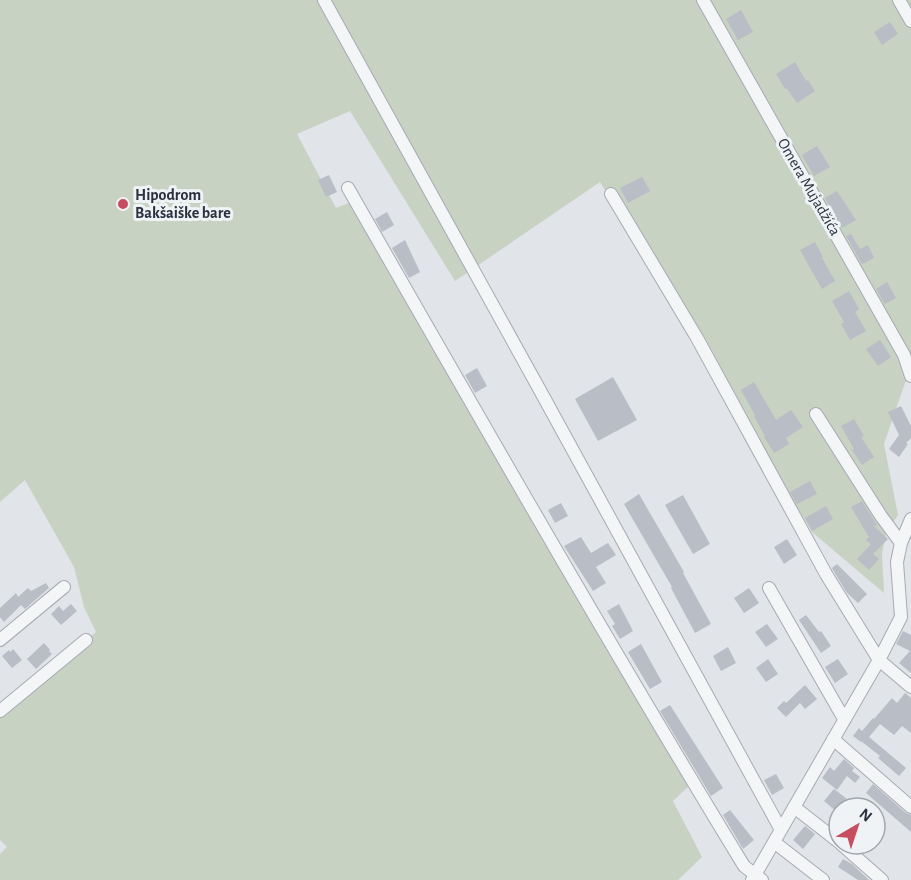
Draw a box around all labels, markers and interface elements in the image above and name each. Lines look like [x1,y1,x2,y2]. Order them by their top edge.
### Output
street label: Omera Mujadžića [774,136,843,239]
place label: Hipodrom Bakšaiške bare [135,187,231,221]
marker: Hipodrom Bakšaiške bare [116,197,130,211]
north arrow [827,796,887,856]
text: N [856,805,875,825]

